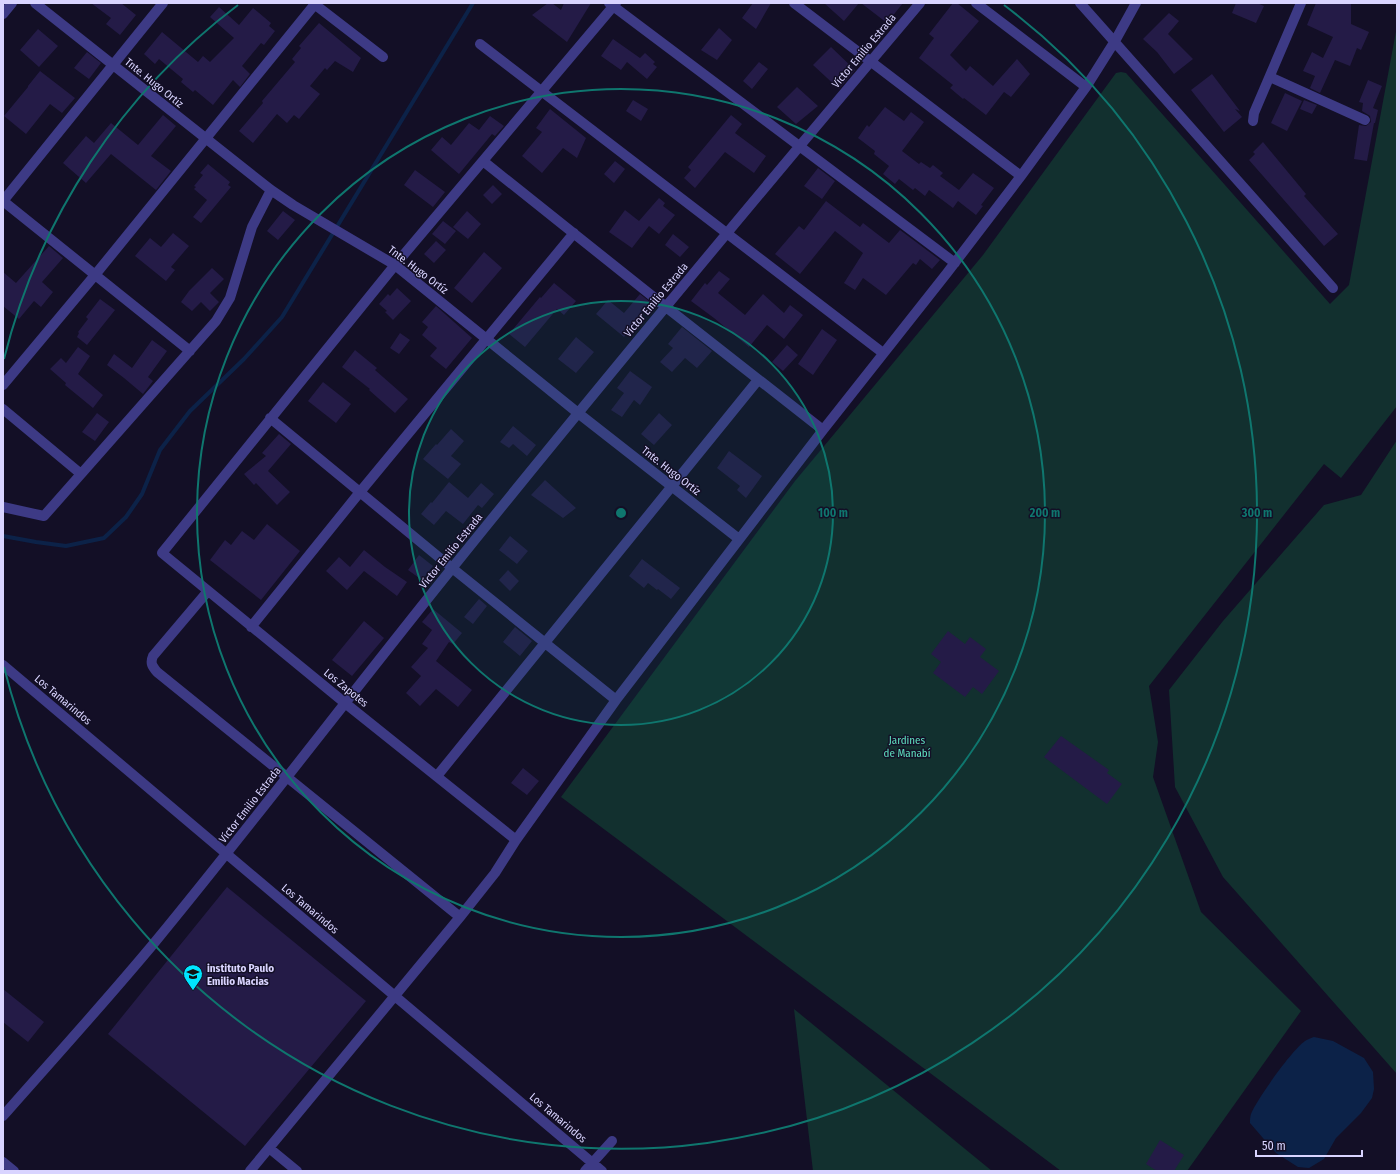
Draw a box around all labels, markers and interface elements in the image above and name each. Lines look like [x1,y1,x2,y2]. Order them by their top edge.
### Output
street label: Víctor Emilio Estrada [829,11,899,91]
street label: Tnte. Hugo Ortíz [122,55,186,111]
street label: Tnte. Hugo Ortíz [386,243,451,297]
street label: Víctor Emilio Estrada [621,260,691,340]
street label: Tnte. Hugo Ortíz [639,444,704,499]
centre of rings [614,506,628,520]
text: 100 m [818,506,848,520]
text: 200 m [1029,506,1060,520]
text: 300 m [1241,506,1272,520]
street label: Víctor Emilio Estrada [417,511,485,591]
street label: Los Zapotes [321,666,371,710]
street label: Los Tamarindos [32,672,94,728]
park label: Jardines de Manabí [884,734,931,760]
street label: Víctor Emilio Estrada [216,764,284,846]
street label: Los Tamarindos [279,881,341,937]
place label: instituto Paulo Emilio Macias [207,962,274,988]
school or university icon: instituto Paulo Emilio Macias [182,963,204,991]
street label: Los Tamarindos [527,1090,589,1146]
scale bar [1256,1132,1362,1158]
text: 50 m [1262,1139,1286,1153]

